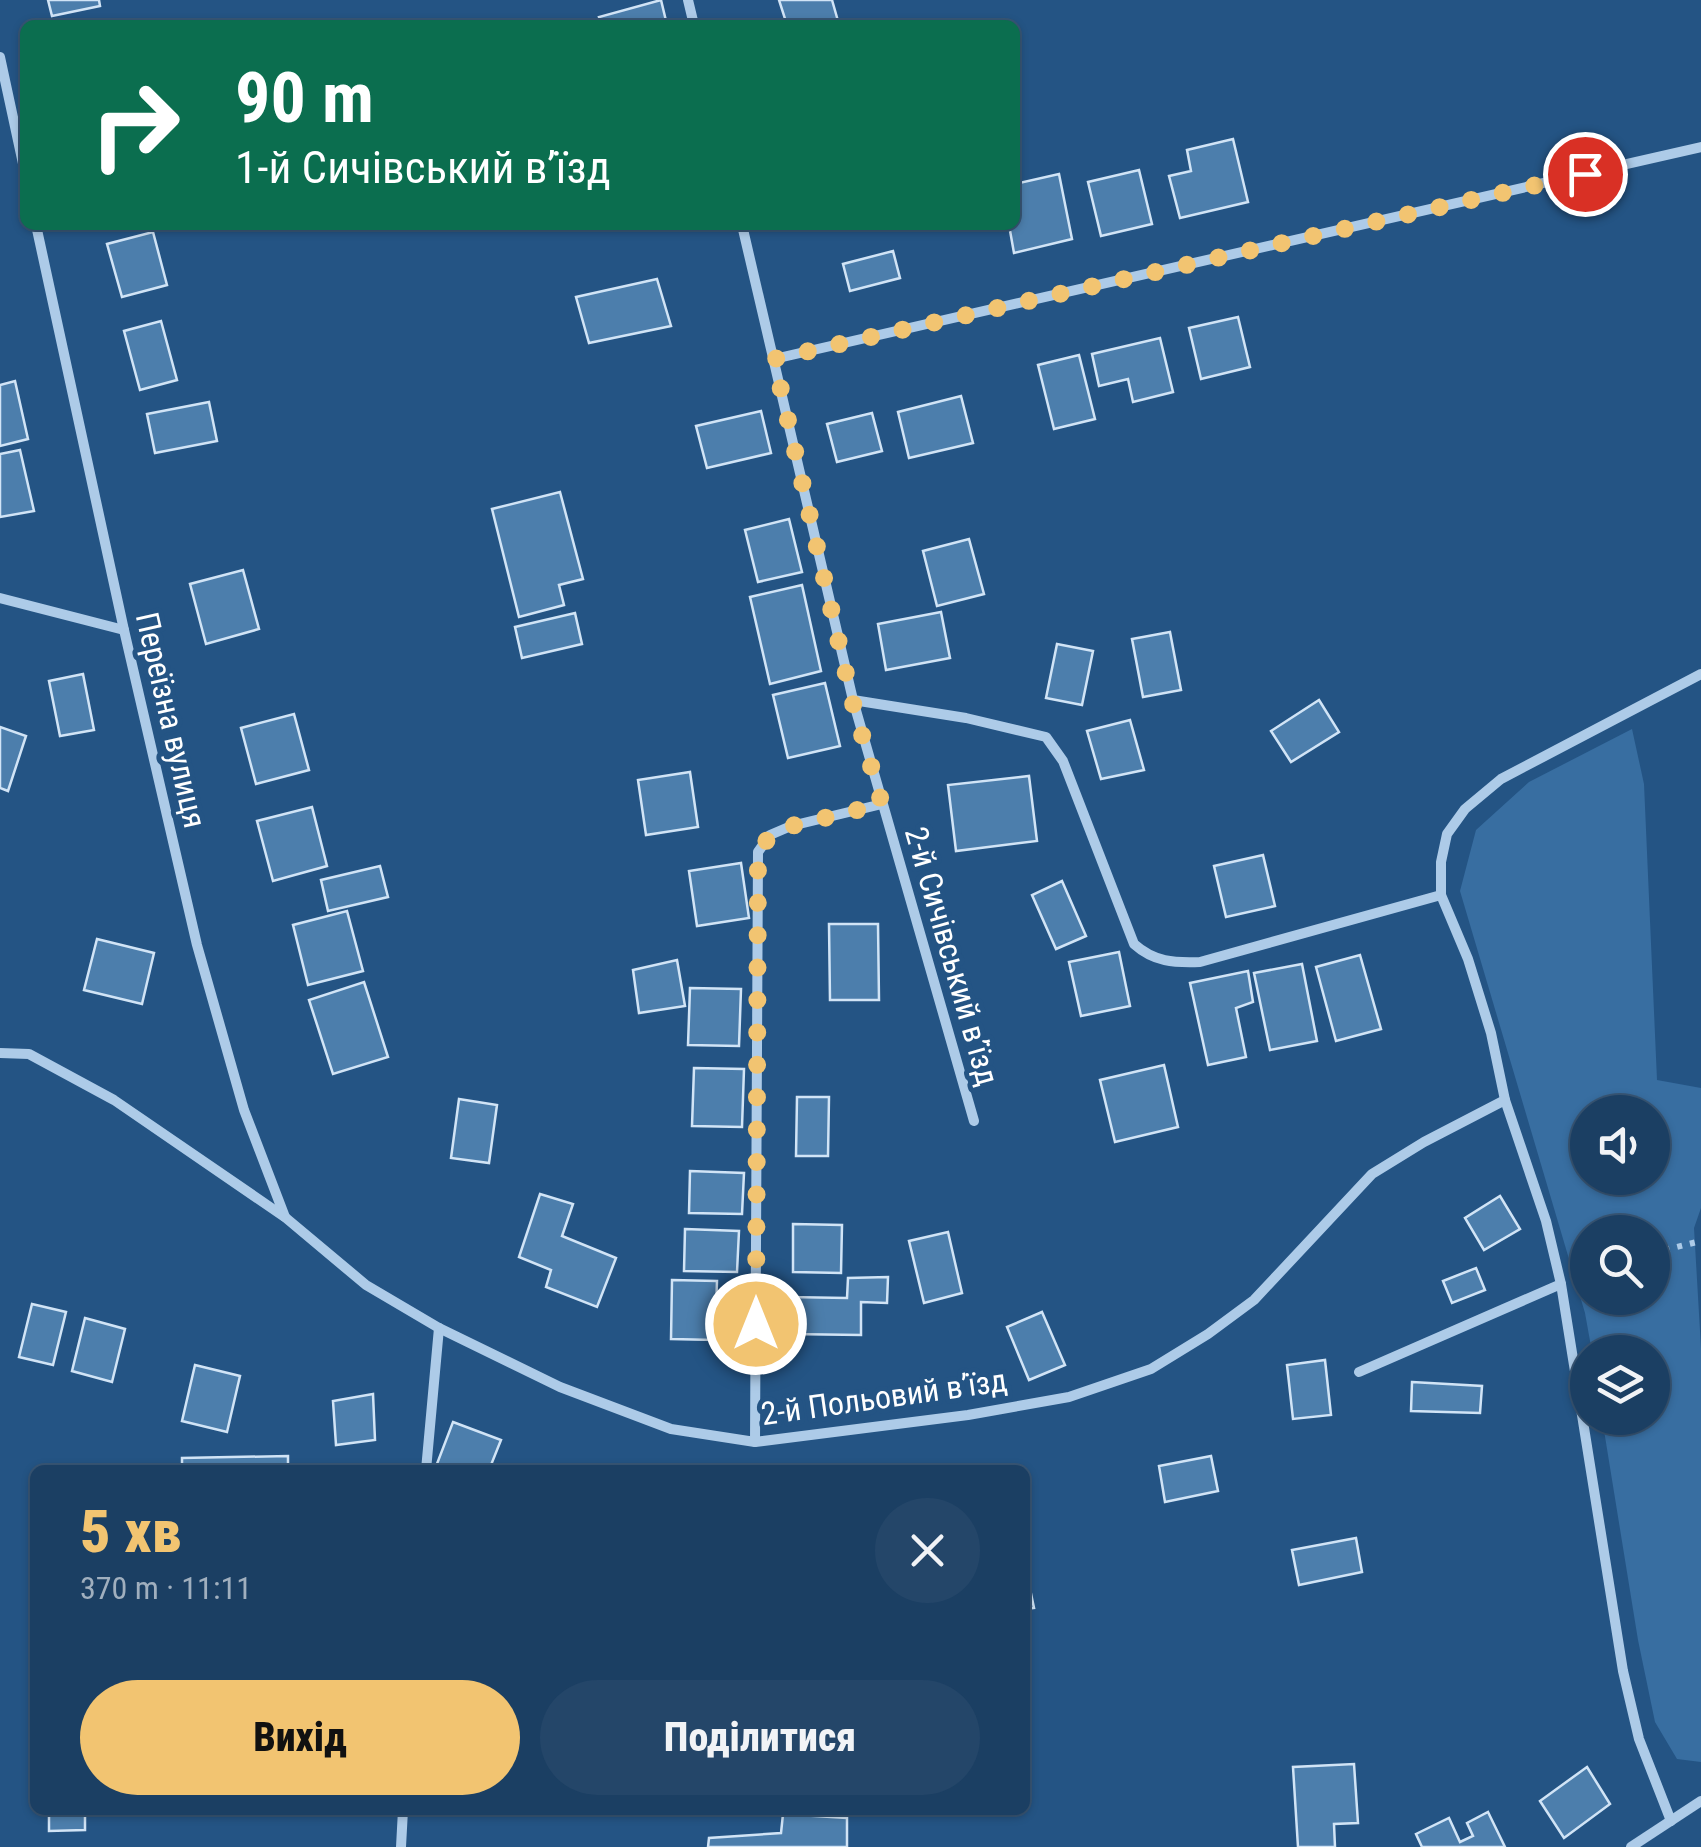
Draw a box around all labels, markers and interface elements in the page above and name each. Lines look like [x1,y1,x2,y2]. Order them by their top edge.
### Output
text: 90 m [235,57,374,139]
icon: right [70,60,200,190]
pin [1543,132,1628,217]
text: 1-й Сичівський в’їзд [235,141,611,194]
icon: arrive [1558,147,1613,202]
street label: Переїзна вулиця [128,609,214,831]
street label: 2-й Сичівський в’їзд [897,822,1007,1090]
map controls [1570,1095,1670,1435]
button: sound [1570,1095,1670,1195]
button: search [1570,1215,1670,1315]
position arrow [704,1272,808,1376]
button: layers [1570,1335,1670,1435]
street label: 2-й Польовий в’їзд [759,1361,1009,1433]
text: 5 хв [80,1496,181,1567]
button: close [875,1498,980,1603]
text: 370 m · 11:11 [80,1569,252,1607]
button: Вихід [80,1680,520,1795]
button: Поділитися [540,1680,980,1795]

